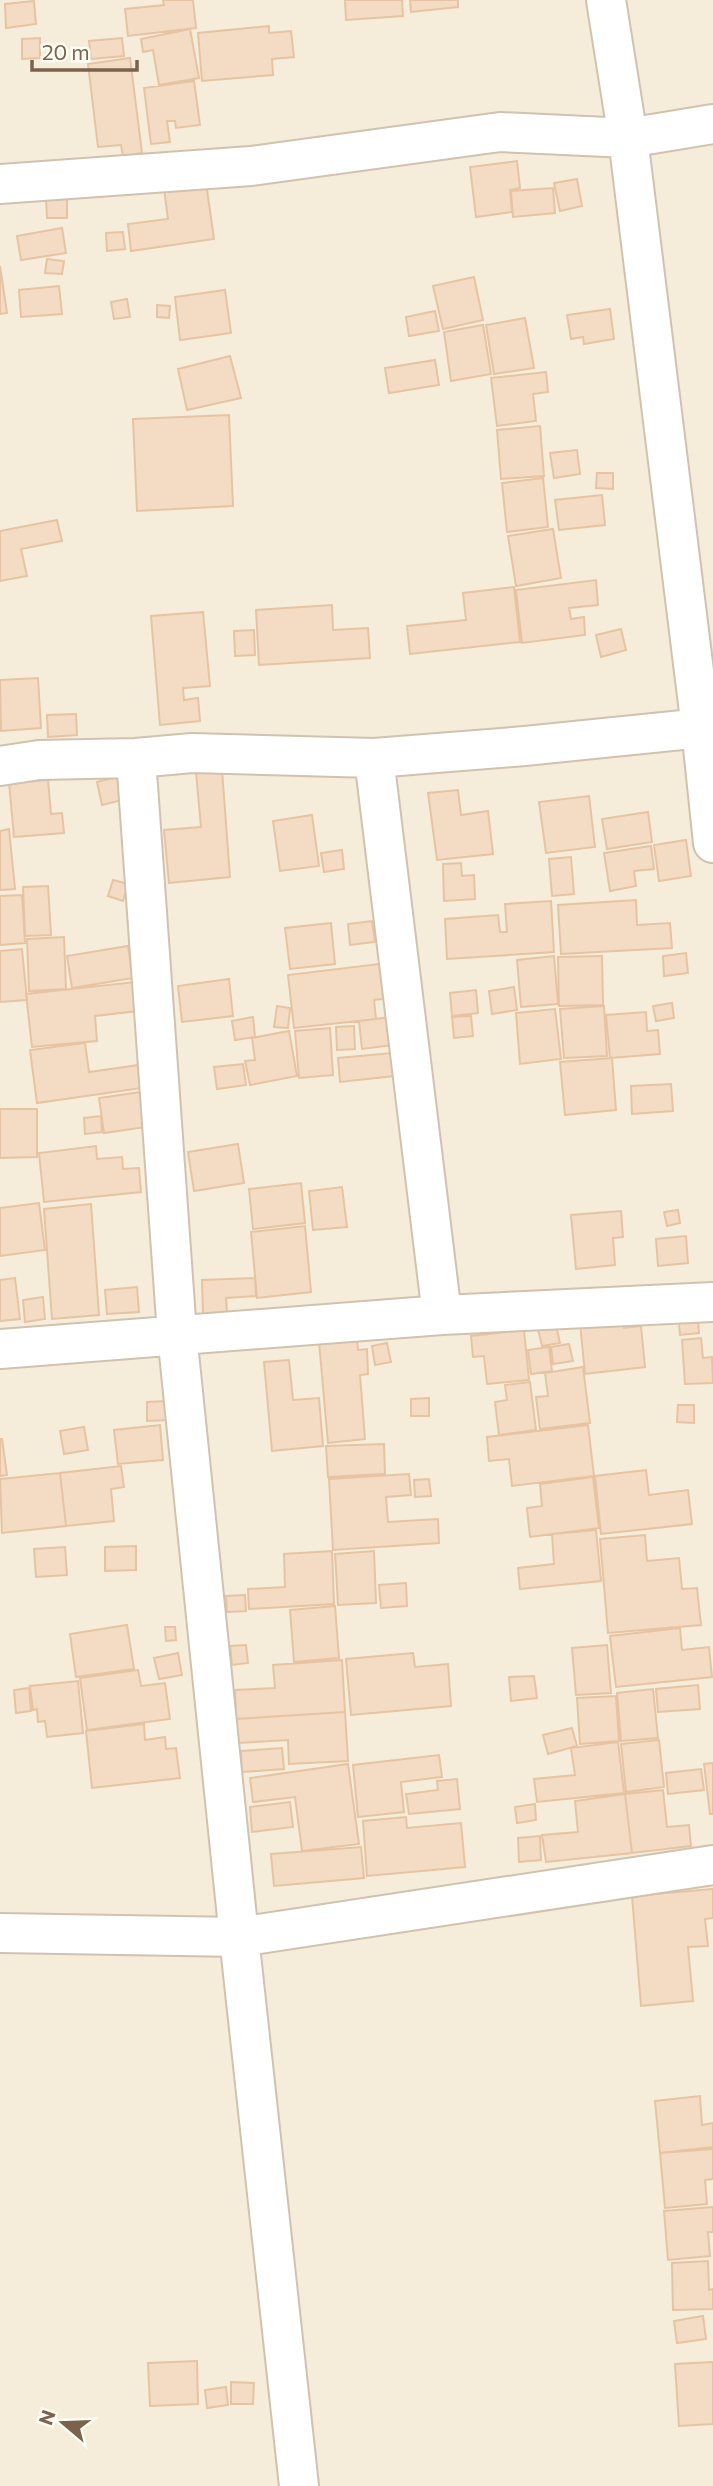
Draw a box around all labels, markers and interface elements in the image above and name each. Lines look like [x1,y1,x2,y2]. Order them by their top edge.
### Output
scale bar [32,28,136,72]
text: 20 m [42,39,90,64]
north arrow [28,2388,98,2458]
text: N [33,2407,60,2428]

